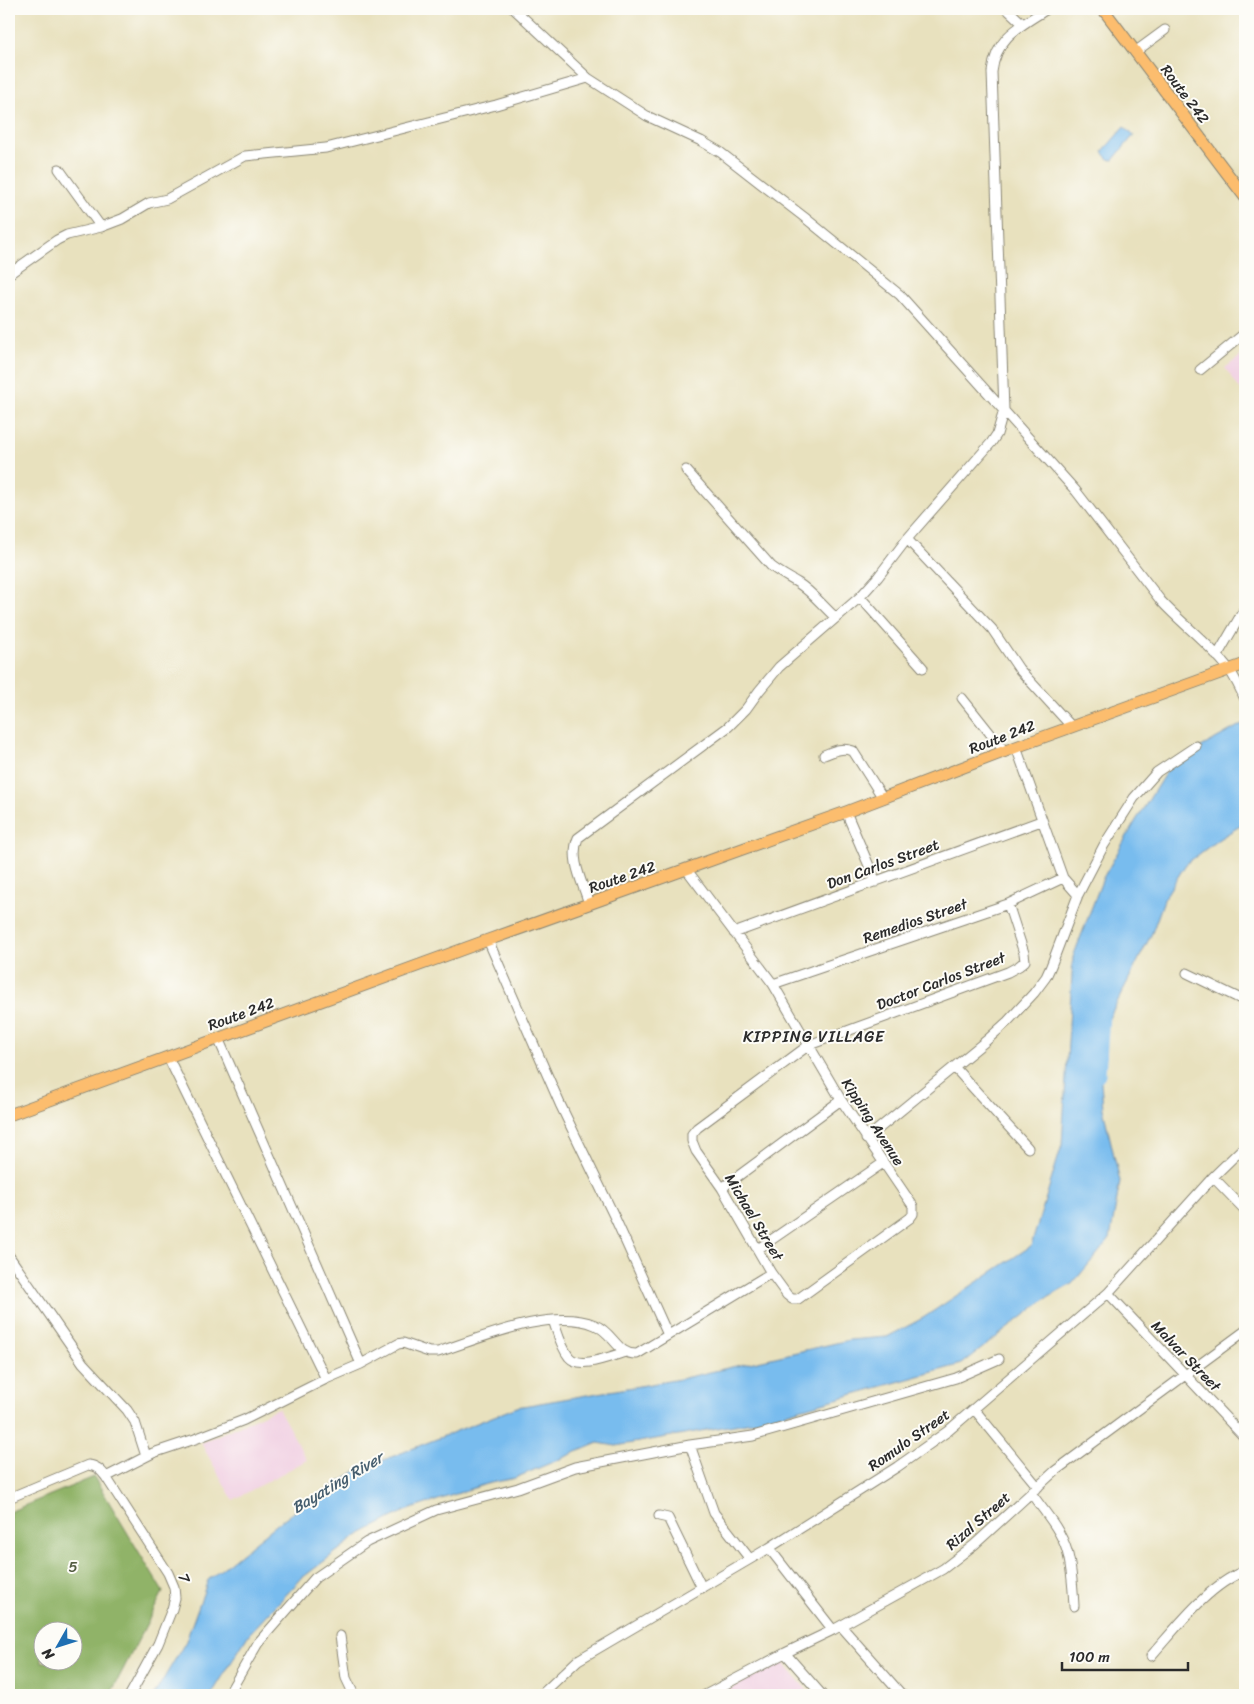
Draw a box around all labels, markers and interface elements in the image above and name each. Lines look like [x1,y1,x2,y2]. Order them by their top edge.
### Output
street label: Route 242 [1154,59,1216,130]
street label: Route 242 [965,712,1039,762]
street label: Don Carlos Street [823,831,943,896]
street label: Route 242 [585,853,659,901]
street label: Remedios Street [859,891,972,951]
street label: Doctor Carlos Street [873,944,1010,1018]
street label: Route 242 [204,990,278,1038]
district label: KIPPING VILLAGE [743,1022,885,1051]
street label: Kipping Avenue [835,1073,912,1172]
street label: Michael Street [718,1168,791,1267]
street label: Malvar Street [1145,1314,1228,1399]
street label: Romulo Street [862,1402,956,1478]
water label: Bayating River [286,1442,391,1521]
street label: Rizal Street [940,1485,1017,1557]
park label: 5 [68,1554,78,1580]
street label: 7 [170,1570,198,1588]
north arrow [32,1622,82,1672]
scale bar [1062,1639,1188,1671]
text: N [35,1642,62,1666]
text: 100 m [1069,1644,1110,1670]

